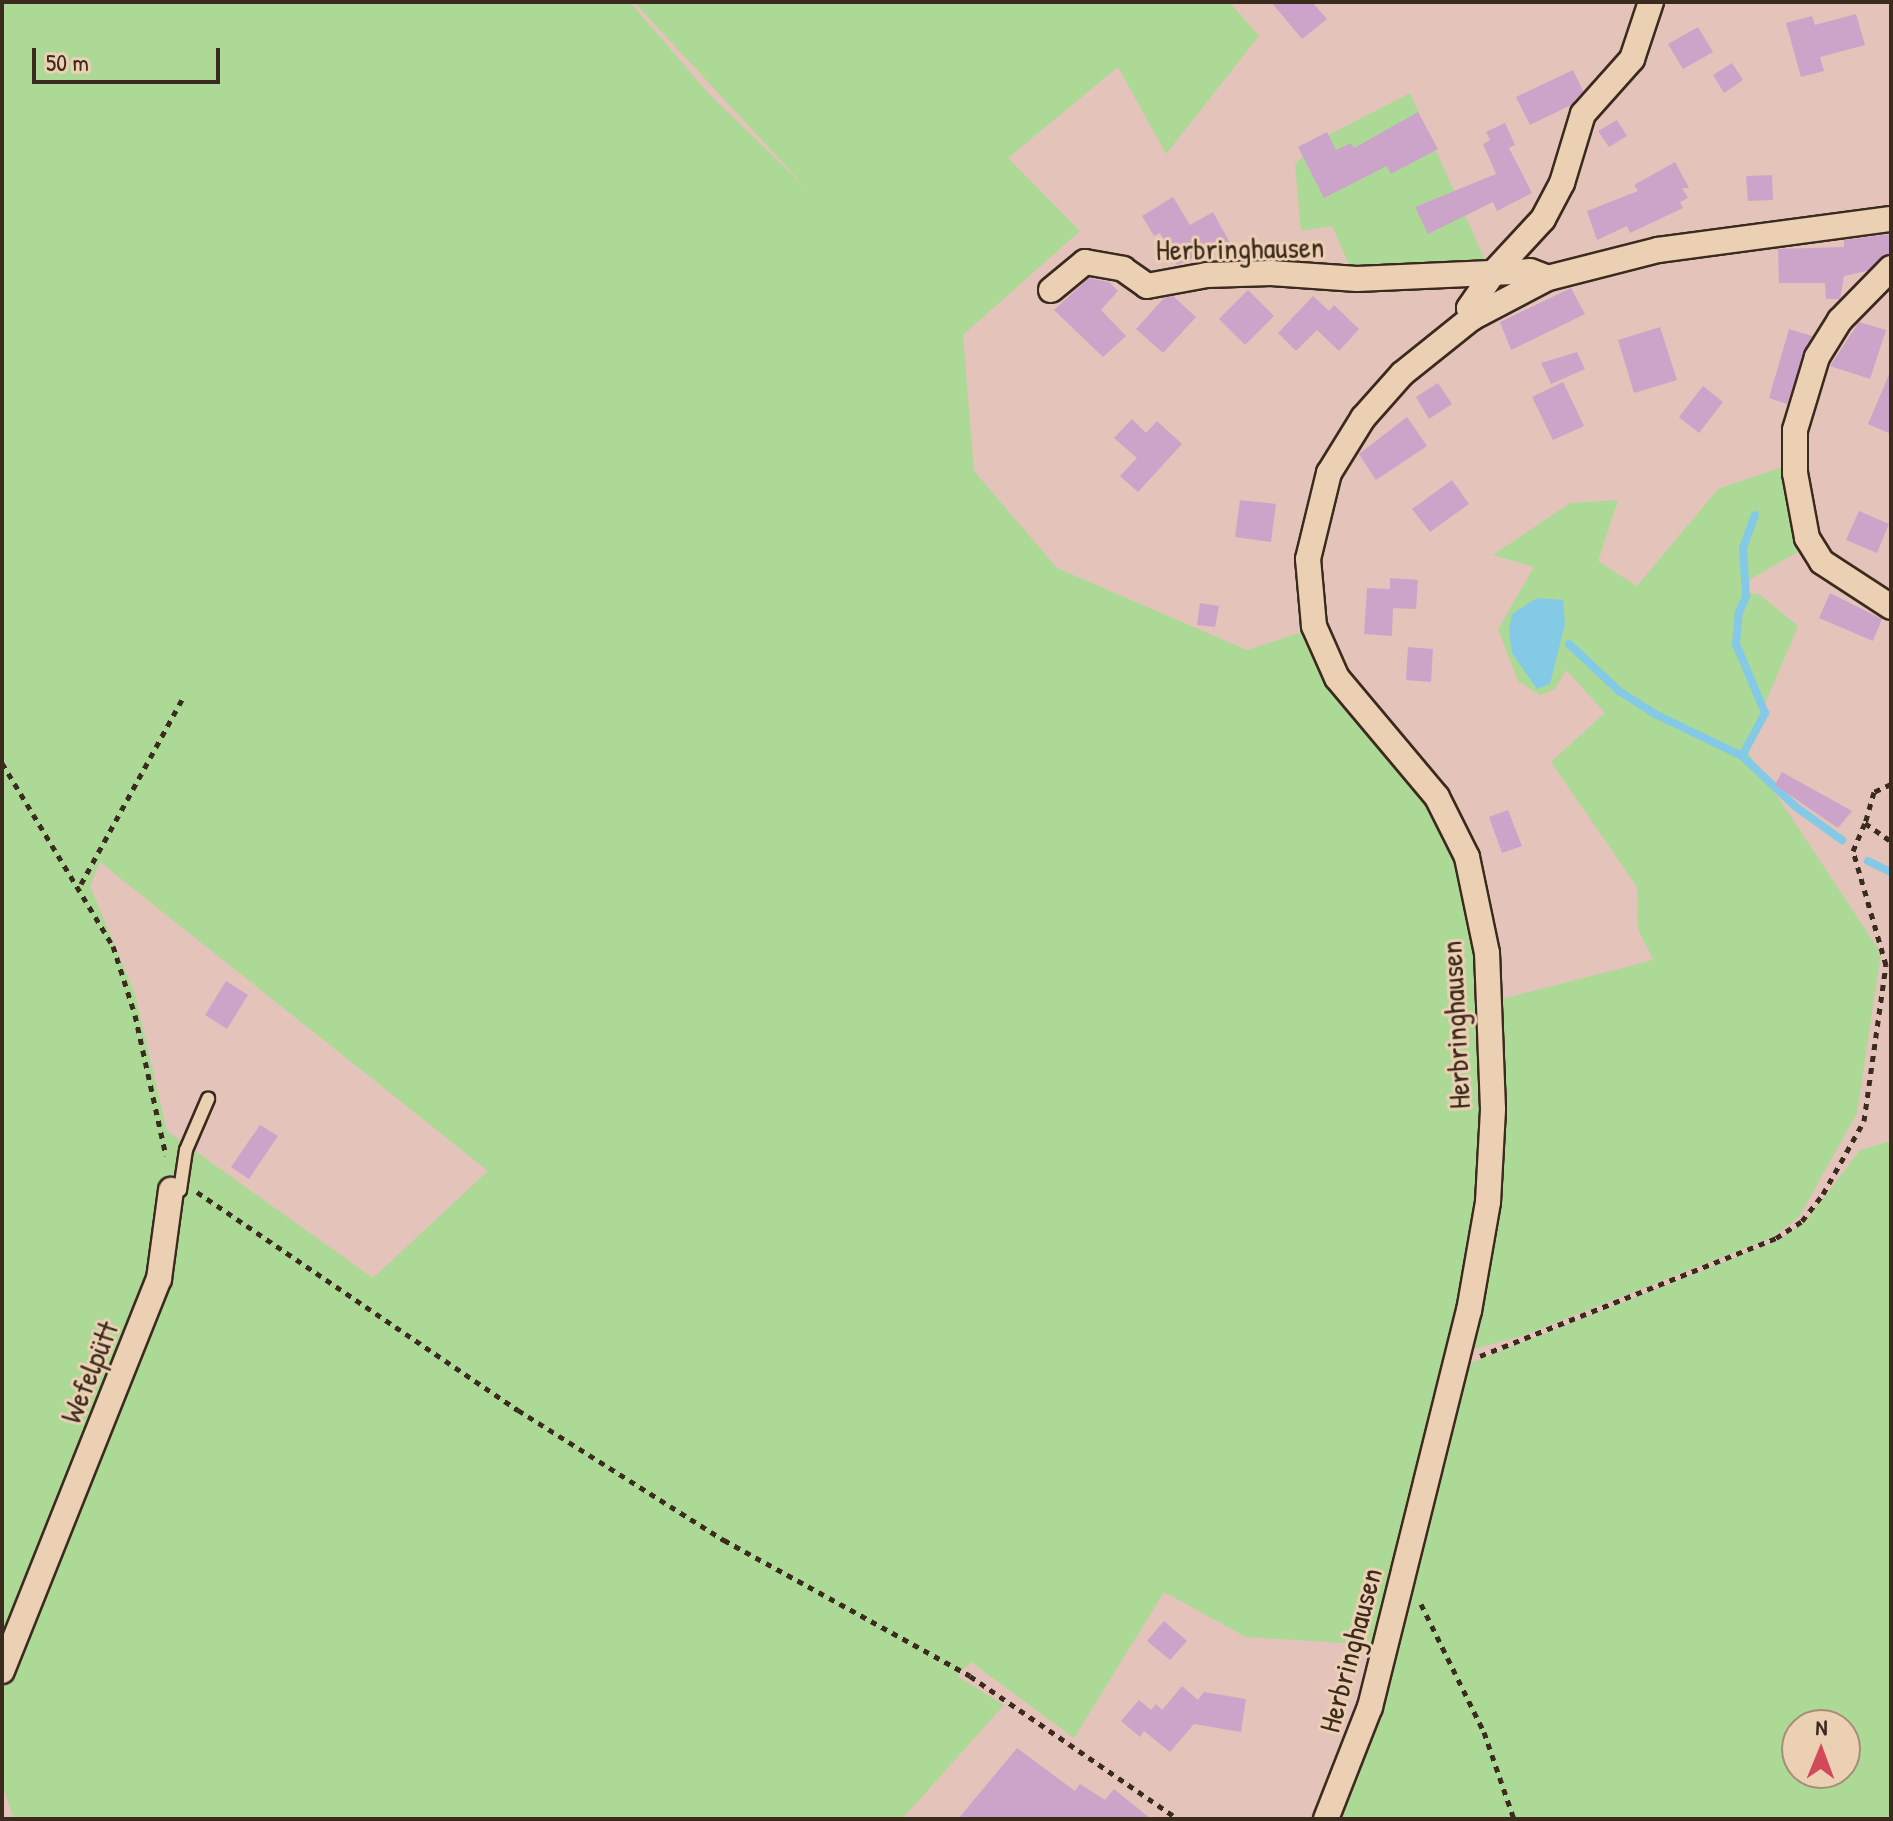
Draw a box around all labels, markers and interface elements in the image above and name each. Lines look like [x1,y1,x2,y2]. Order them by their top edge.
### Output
scale bar [36,32,224,82]
text: 50 m [46,46,89,78]
street label: Herbringhausen [1155,229,1325,267]
street label: Herbringhausen [1433,940,1477,1110]
street label: Wefelpütt [52,1316,126,1428]
street label: Herbringhausen [1311,1564,1389,1736]
north arrow [1781,1709,1861,1789]
text: N [1815,1712,1828,1742]

